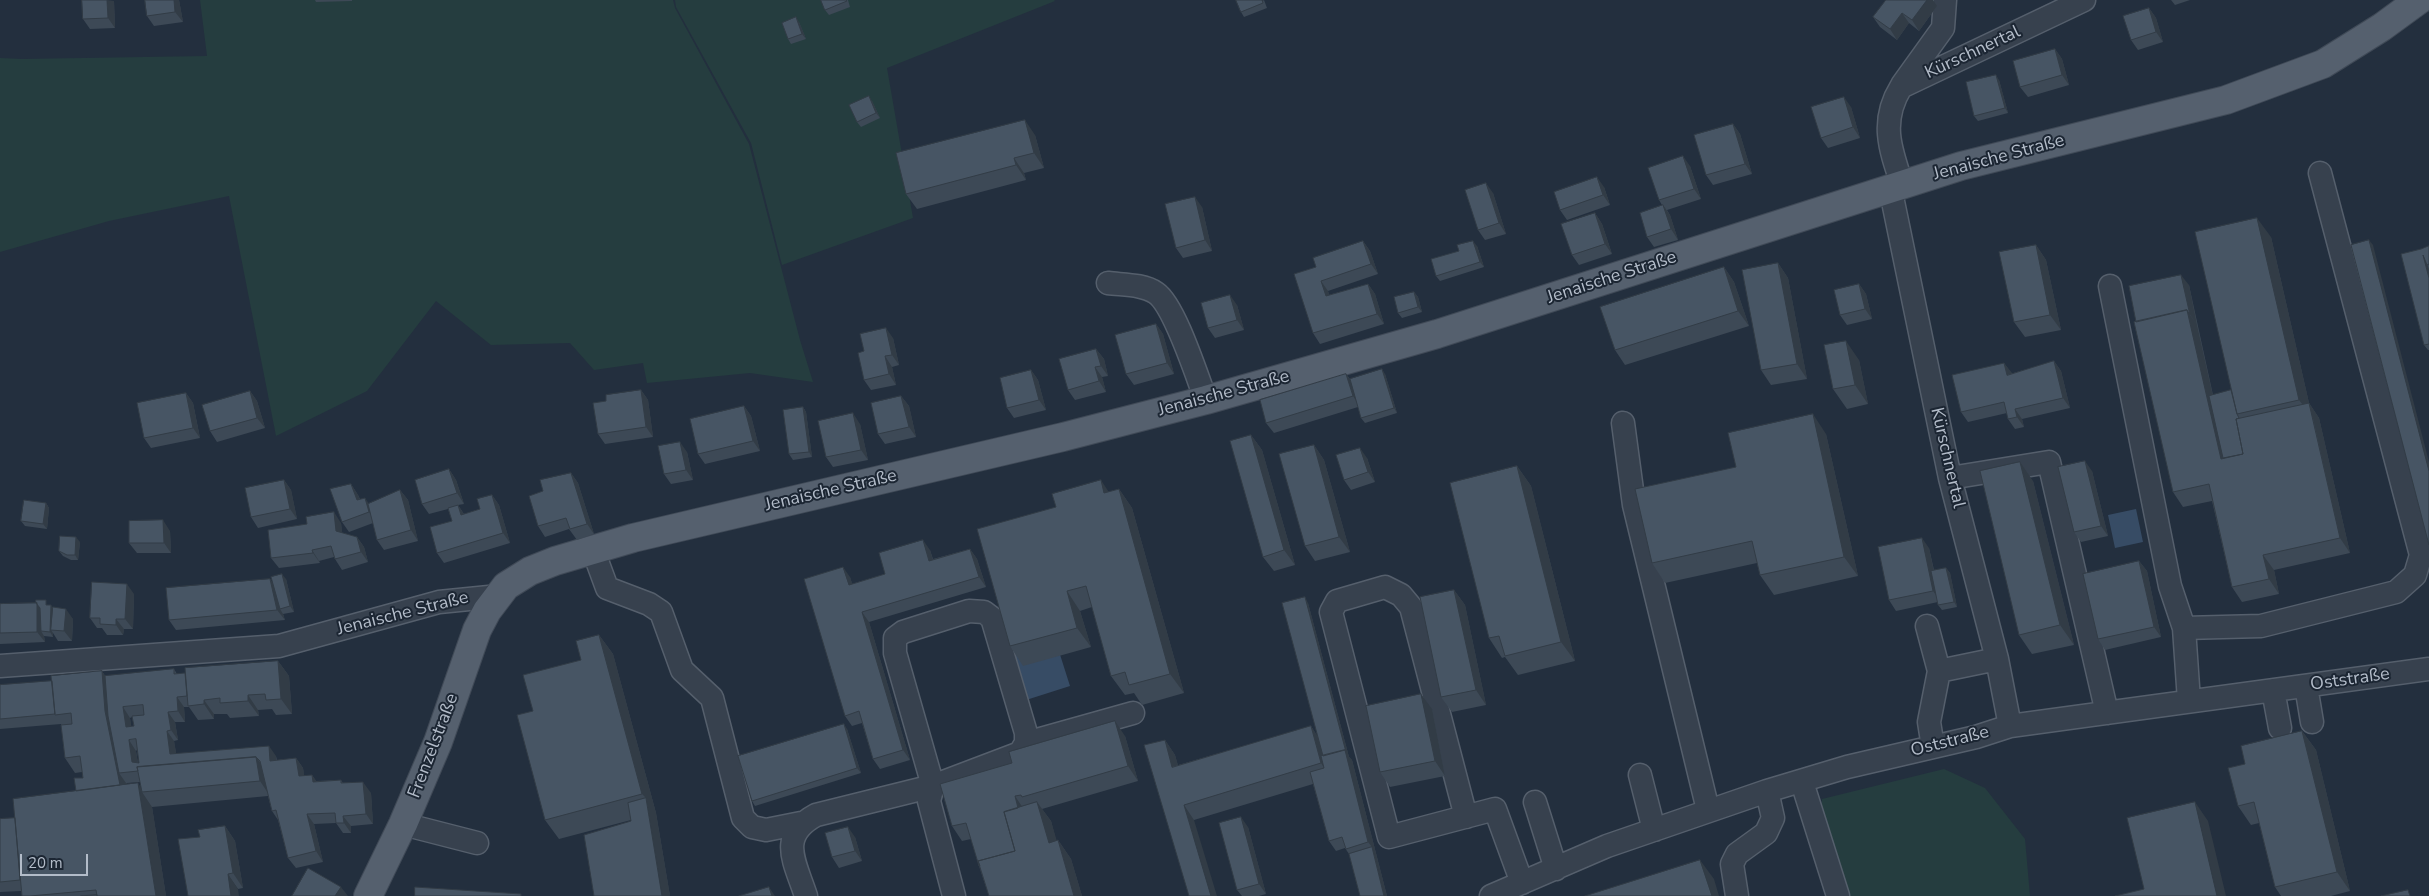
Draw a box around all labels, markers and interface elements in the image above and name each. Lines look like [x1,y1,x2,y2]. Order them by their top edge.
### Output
street label: Kürschnertal [1922,22,2024,84]
street label: Jenaische Straße [1931,130,2067,186]
street label: Jenaische Straße [1545,247,1679,309]
street label: Jenaische Straße [1156,366,1292,422]
street label: Kürschnertal [1925,406,1969,510]
street label: Jenaische Straße [763,465,899,517]
street label: Jenaische Straße [335,587,471,641]
street label: Oststraße [2309,664,2391,696]
street label: Frenzelstraße [404,691,464,801]
street label: Oststraße [1909,722,1991,762]
scale bar [22,844,90,876]
text: 20 m [28,853,63,873]

